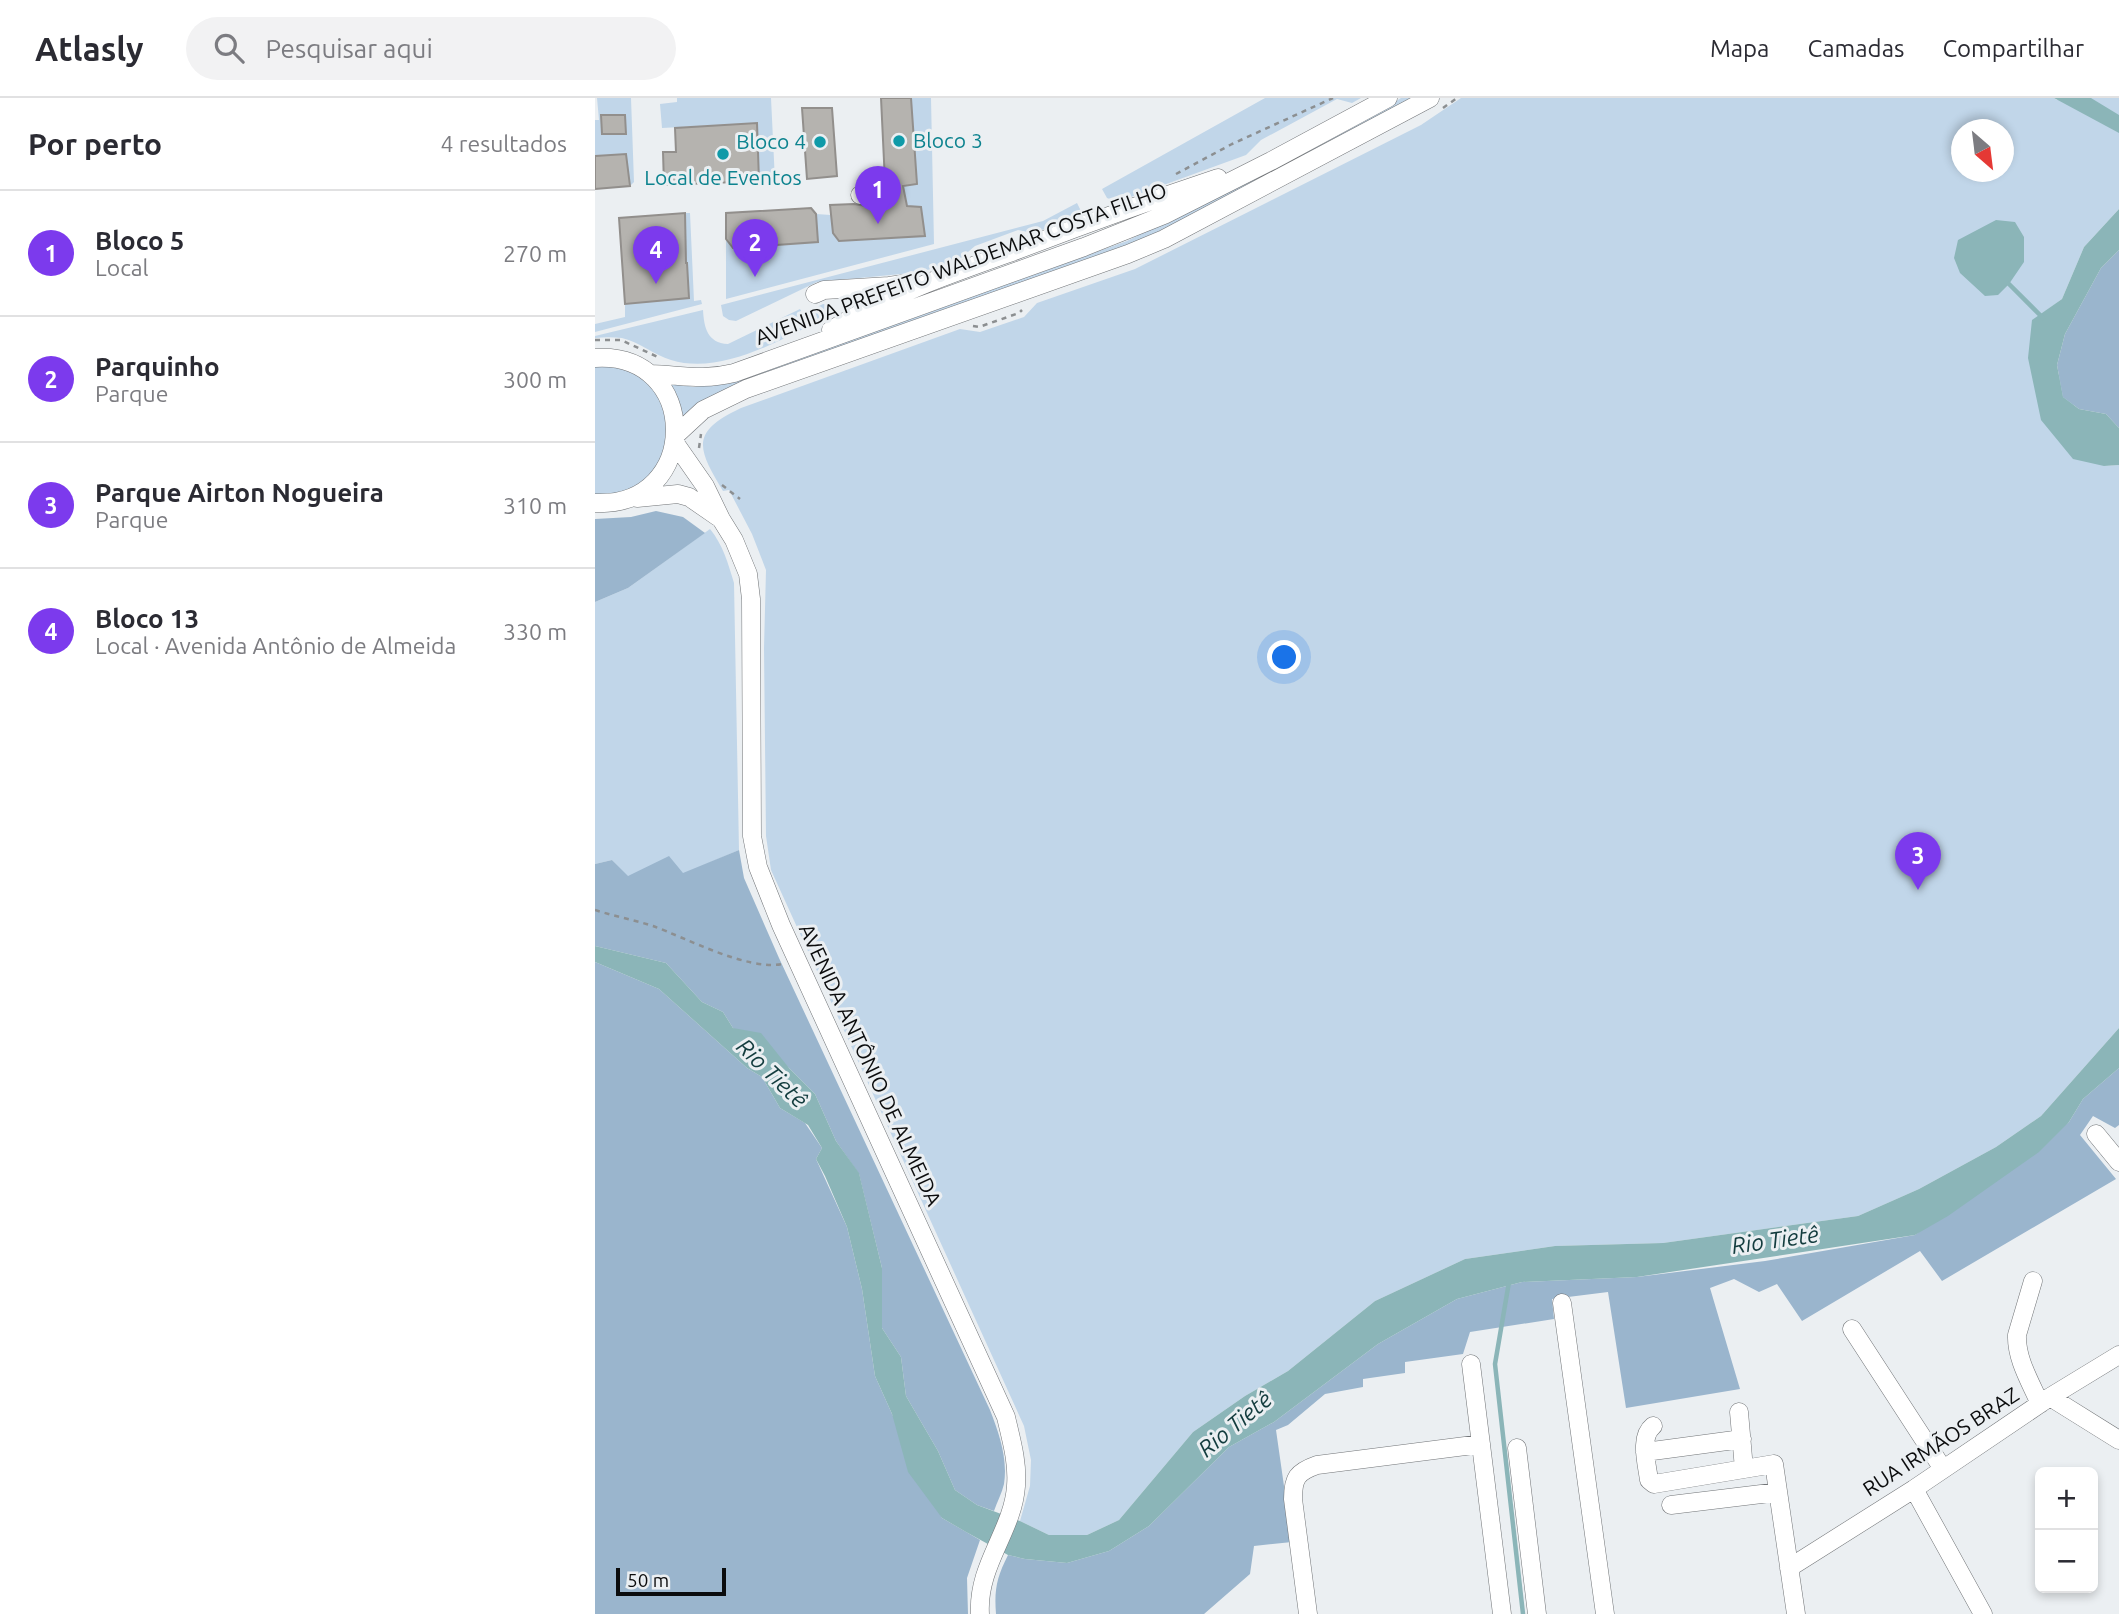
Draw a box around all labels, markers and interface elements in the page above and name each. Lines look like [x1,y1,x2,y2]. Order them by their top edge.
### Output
search box [186,17,676,80]
icon: search [210,29,248,67]
text: Atlasly [35,30,144,67]
text: Pesquisar aqui [266,34,433,63]
text: Mapa [1710,35,1769,62]
text: Camadas [1807,35,1904,62]
text: Compartilhar [1942,35,2084,62]
north arrow [1951,119,2014,182]
text: Por perto [28,127,162,161]
place label: Bloco 3 [913,128,983,152]
place label: Bloco 4 [736,129,806,153]
text: 4 resultados [441,131,567,156]
marker: Bloco 3 [891,133,907,149]
marker: Bloco 4 [812,134,828,150]
marker: Local de Eventos [715,146,731,162]
place label: Local de Eventos [644,165,802,189]
pin: 1 [855,166,901,224]
street label: AVENIDA PREFEITO WALDEMAR COSTA FILHO [752,177,1170,349]
pin: 2 [732,219,778,277]
text: Bloco 5 [95,226,185,255]
pin: 4 [633,226,679,284]
text: 1 [45,241,57,266]
text: 270 m [503,241,567,266]
text: Local [95,255,149,280]
text: Parquinho [95,352,220,381]
text: 2 [45,367,57,392]
text: 300 m [503,367,567,392]
text: Parque [95,381,168,406]
text: Parque Airton Nogueira [95,478,384,507]
text: 3 [45,493,57,518]
text: 310 m [503,493,567,518]
text: Parque [95,507,168,532]
text: Bloco 13 [95,604,199,633]
text: 4 [45,619,57,644]
text: 330 m [503,619,567,644]
text: Local · Avenida Antônio de Almeida [95,633,456,658]
your location [1267,640,1301,674]
pin: 3 [1895,832,1941,890]
street label: AVENIDA ANTÔNIO DE ALMEIDA [795,920,947,1210]
water label: Rio Tietê [732,1033,813,1112]
water label: Rio Tietê [1730,1221,1820,1258]
street label: RUA IRMÃOS BRAZ [1858,1382,2023,1501]
water label: Rio Tietê [1193,1386,1277,1461]
map controls [2035,1467,2098,1593]
button: + [2035,1467,2098,1530]
button: − [2035,1530,2098,1593]
scale bar [616,1565,726,1597]
text: 50 m [627,1569,669,1591]

